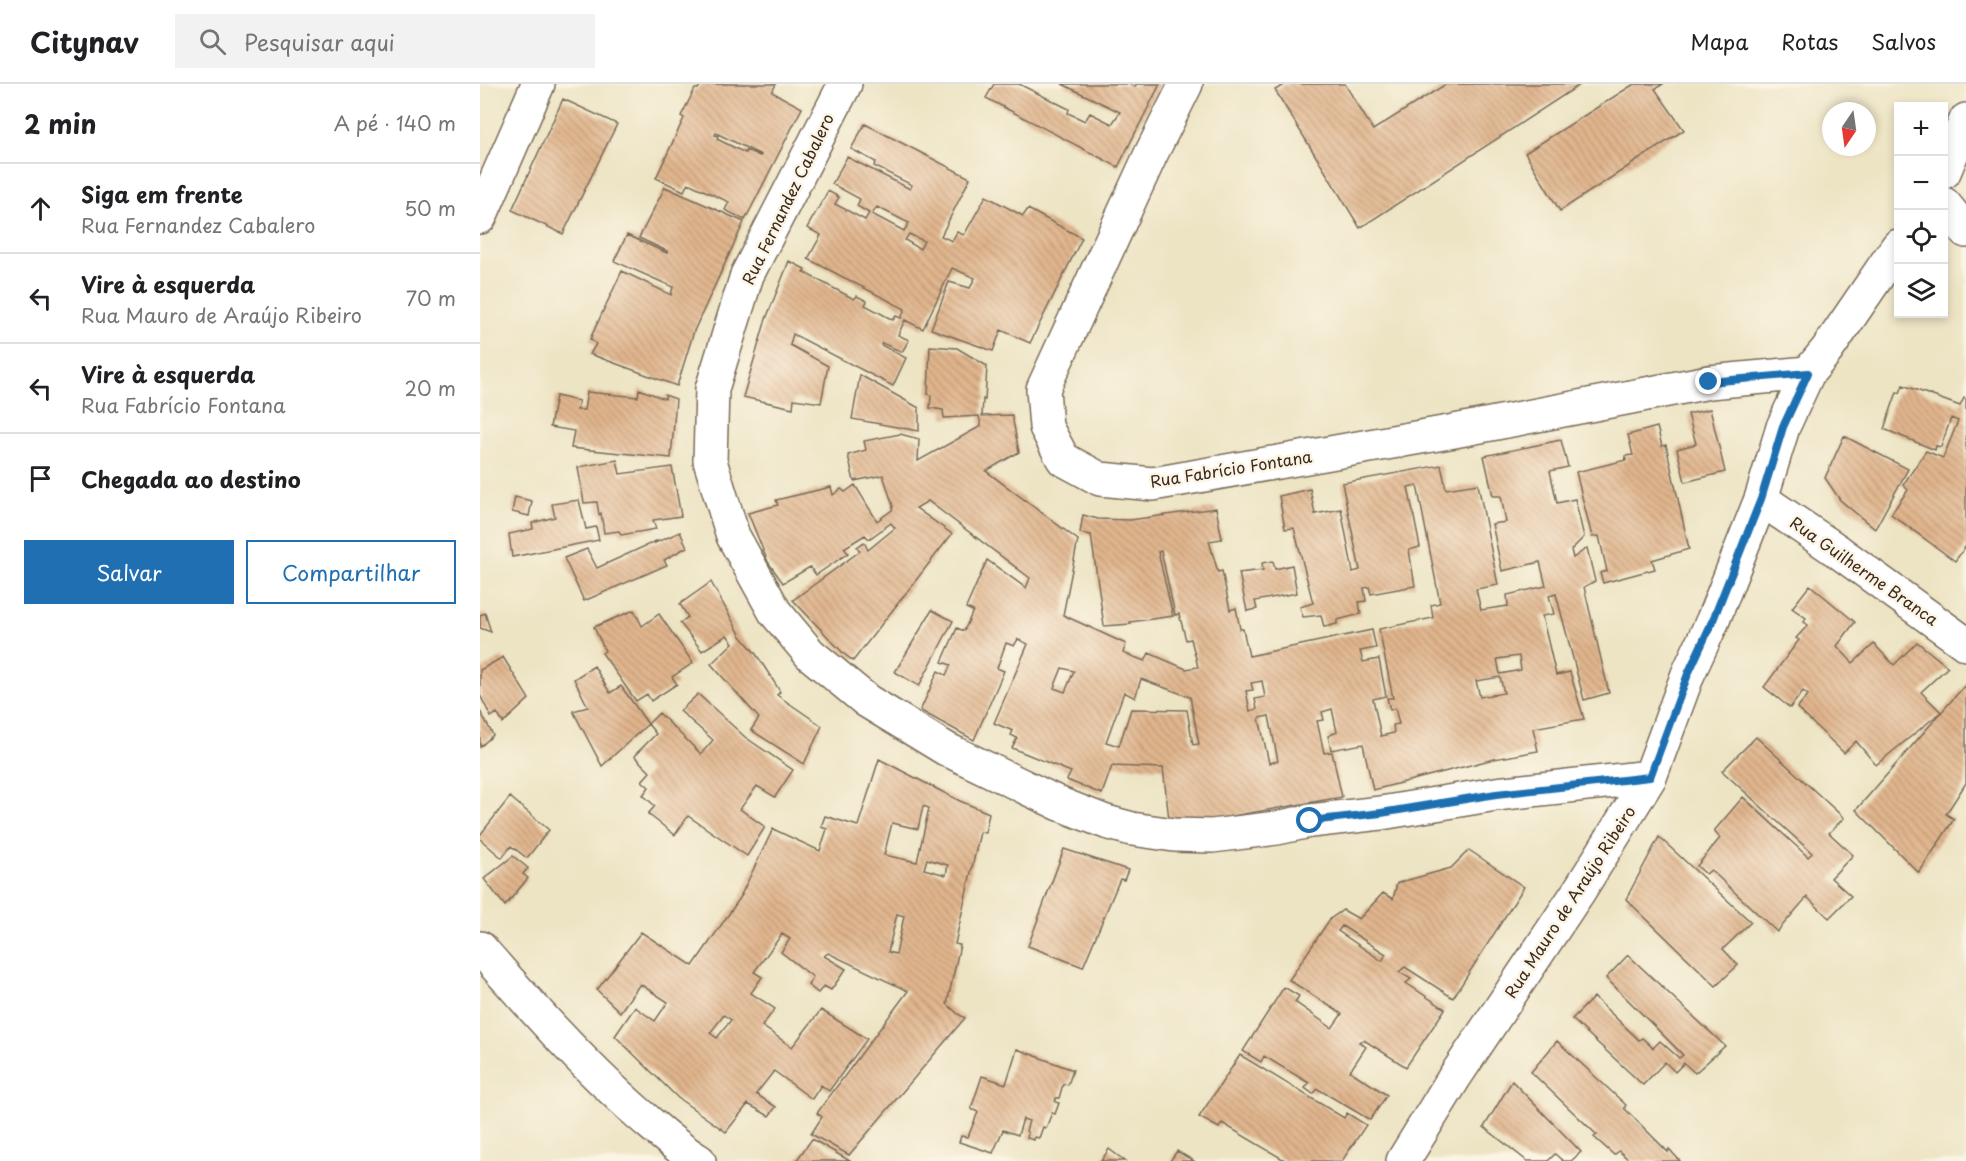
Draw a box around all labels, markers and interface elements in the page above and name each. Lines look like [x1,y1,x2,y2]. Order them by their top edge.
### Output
search box [175,14,595,68]
text: Citynav [30,20,139,63]
icon: search [196,25,229,58]
text: Pesquisar aqui [244,25,395,58]
text: Mapa [1691,25,1748,57]
text: Rotas [1781,25,1838,57]
text: Salvos [1871,25,1936,57]
north arrow [1822,102,1876,156]
map controls [1894,102,1948,318]
button: + [1894,102,1948,156]
text: 2 min [24,104,97,143]
text: A pé · 140 m [334,108,456,138]
street label: Rua Fernandez Cabalero [735,109,839,288]
button: − [1894,156,1948,210]
text: Siga em frente [81,177,243,210]
icon: ahead [24,192,57,225]
text: 50 m [404,193,456,223]
text: Rua Fernandez Cabalero [81,210,315,240]
button: locate [1894,210,1948,264]
button: layers [1894,264,1948,318]
text: Vire à esquerda [81,267,255,300]
icon: left [24,282,57,315]
text: 70 m [406,283,456,313]
text: Rua Mauro de Araújo Ribeiro [81,300,362,330]
text: Vire à esquerda [81,357,255,390]
route end [1695,368,1721,394]
icon: left [24,372,57,405]
text: 20 m [404,373,456,403]
text: Rua Fabrício Fontana [81,390,286,420]
street label: Rua Fabrício Fontana [1148,443,1314,493]
icon: arrive [24,462,57,495]
text: Chegada ao destino [81,462,301,495]
street label: Rua Guilherme Branca [1786,510,1944,631]
button: Salvar [24,540,234,604]
button: Compartilhar [246,540,456,604]
street label: Rua Mauro de Araújo Ribeiro [1498,801,1640,1002]
route start [1296,807,1322,833]

